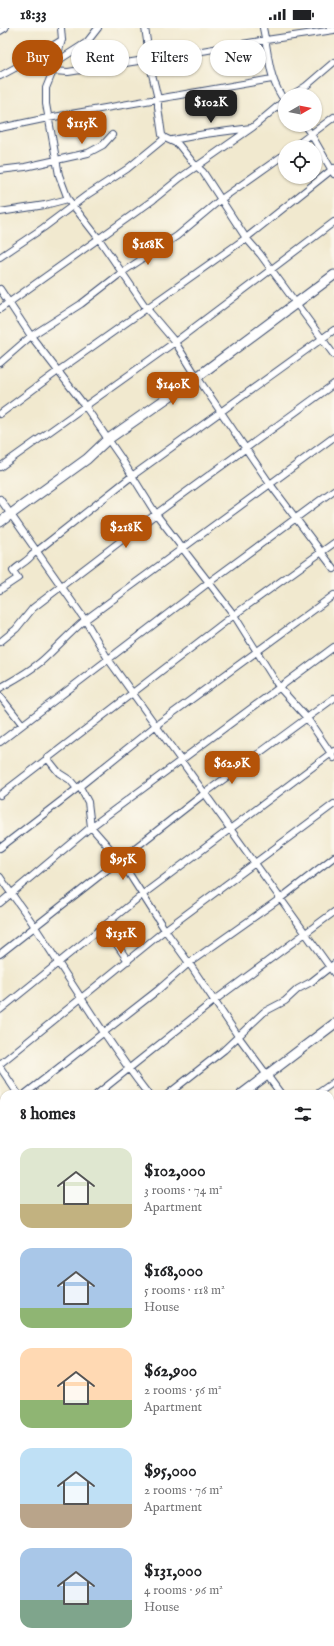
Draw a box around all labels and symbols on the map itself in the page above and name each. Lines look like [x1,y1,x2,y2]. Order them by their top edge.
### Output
north arrow [278,88,322,132]
pin: $102K [183,90,239,124]
pin: $115K [54,111,110,145]
pin: $168K [120,232,176,266]
pin: $140K [145,372,201,406]
pin: $218K [98,515,154,549]
pin: $62.9K [199,751,265,785]
pin: $95K [99,847,147,881]
pin: $131K [93,921,149,955]

